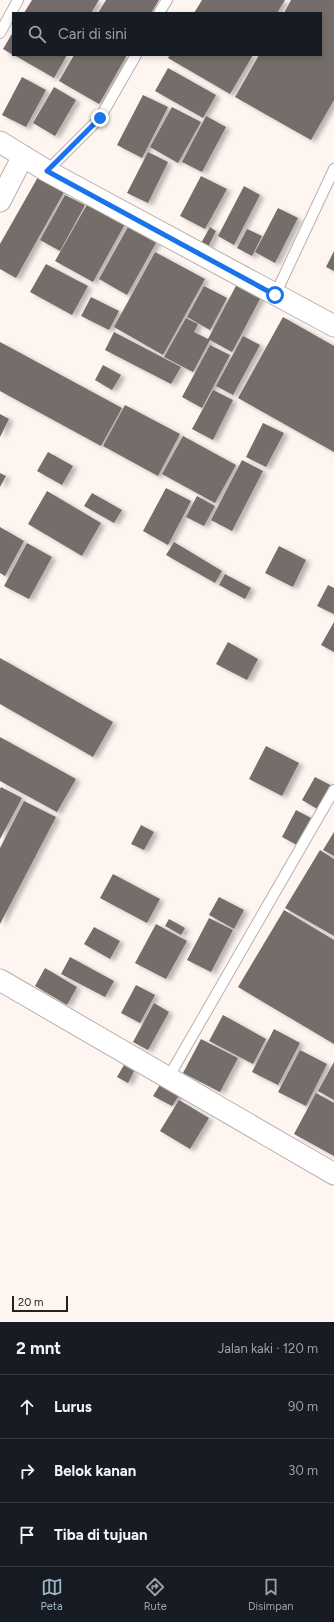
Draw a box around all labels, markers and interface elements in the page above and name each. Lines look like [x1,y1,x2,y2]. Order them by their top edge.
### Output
search box [12,12,322,56]
icon: search [26,23,48,45]
text: Cari di sini [58,25,127,43]
route end [91,109,109,127]
route start [266,286,284,304]
scale bar [12,1294,68,1313]
text: 20 m [18,1296,43,1309]
text: 2 mnt [16,1338,61,1358]
text: Jalan kaki · 120 m [218,1341,318,1356]
icon: ahead [16,1396,38,1418]
text: Lurus [54,1398,92,1416]
text: 90 m [288,1399,318,1414]
icon: right [16,1460,38,1482]
text: Belok kanan [54,1462,136,1480]
text: 30 m [288,1463,318,1478]
icon: arrive [16,1524,38,1546]
text: Tiba di tujuan [54,1526,148,1544]
tab: Peta [41,1576,63,1613]
tab: Rute [144,1576,167,1613]
tab: Disimpan [248,1576,293,1613]

